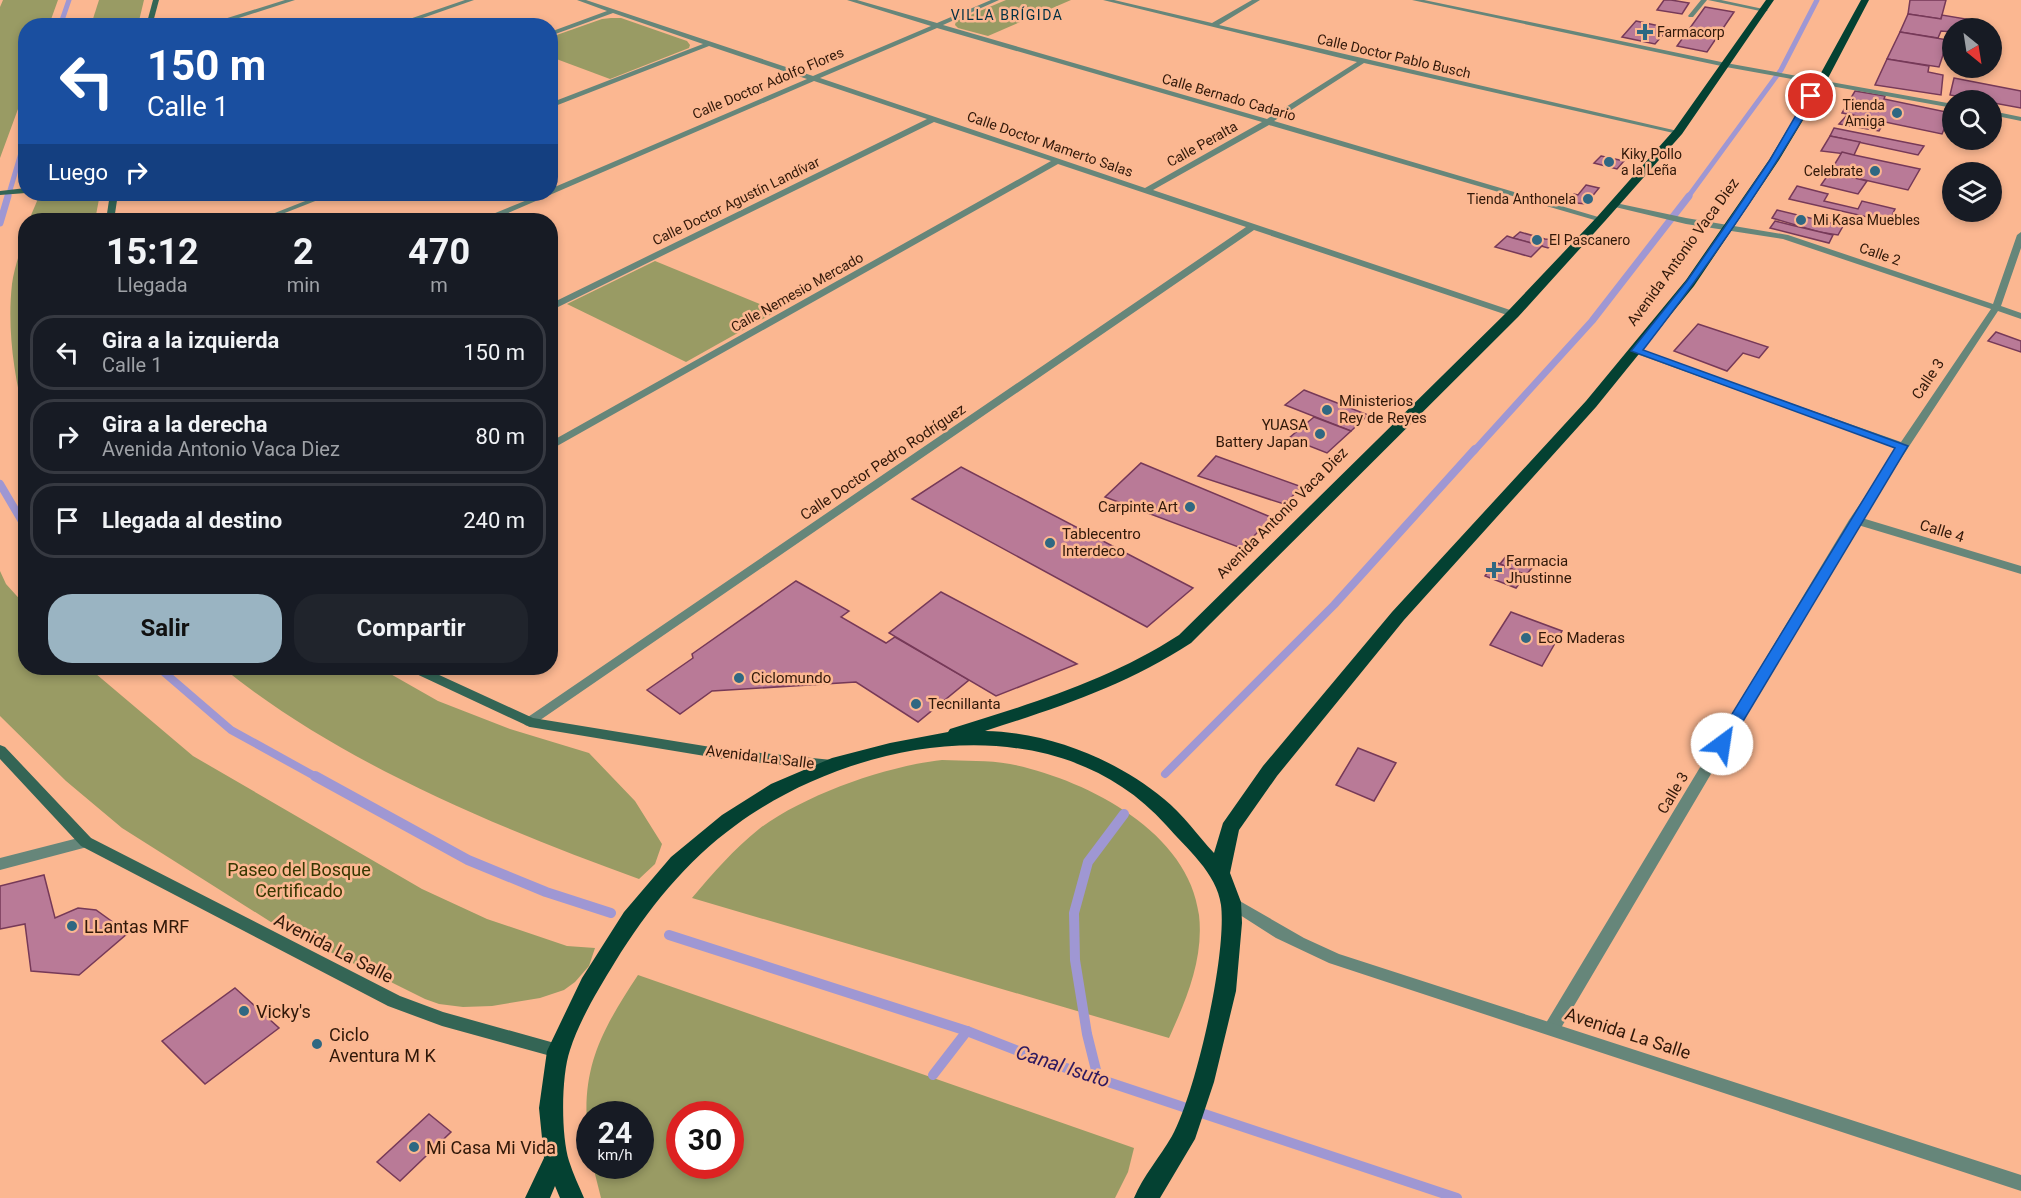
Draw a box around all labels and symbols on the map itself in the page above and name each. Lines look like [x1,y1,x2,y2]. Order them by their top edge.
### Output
district label: VILLA BRÍGIDA [951,6,1063,23]
north arrow [1942,18,2002,78]
place label: Farmacorp [1657,24,1725,40]
marker: Farmacorp [1638,25,1652,39]
street label: Calle Doctor Pablo Busch [1316,31,1472,81]
street label: Calle Doctor Adolfo Flores [690,44,846,122]
street label: Calle Bernado Cadario [1160,70,1298,124]
pin [1785,70,1836,121]
place label: Tienda Amiga [1843,97,1885,129]
marker: Tienda Amiga [1890,106,1904,120]
street label: Calle Doctor Mamerto Salas [965,108,1135,180]
street label: Calle Peralta [1164,118,1240,170]
place label: Kiky Pollo a la Leña [1621,146,1682,178]
street label: Calle Doctor Agustín Landívar [650,153,822,249]
marker: Kiky Pollo a la Leña [1602,155,1616,169]
place label: Celebrate [1804,163,1863,179]
marker: Celebrate [1868,164,1882,178]
street label: Avenida Antonio Vaca Diez [1623,175,1743,329]
place label: Tienda Anthonela [1467,191,1576,207]
marker: Tienda Anthonela [1581,192,1595,206]
place label: Mi Kasa Muebles [1813,212,1920,228]
marker: Mi Kasa Muebles [1794,213,1808,227]
place label: El Pascanero [1549,232,1630,248]
marker: El Pascanero [1530,233,1544,247]
street label: Calle 2 [1857,240,1903,268]
street label: Calle Nemesio Mercado [728,249,866,335]
street label: Calle 3 [1908,355,1948,403]
place label: Ministerios Rey de Reyes [1339,392,1427,427]
street label: Calle Doctor Pedro Rodríguez [797,400,969,524]
marker: Ministerios Rey de Reyes [1320,403,1334,417]
place label: YUASA Battery Japan [1215,416,1308,451]
marker: YUASA Battery Japan [1313,427,1327,441]
street label: Avenida Antonio Vaca Diez [1213,444,1351,582]
place label: Carpinte Art [1098,498,1178,516]
marker: Carpinte Art [1183,500,1197,514]
street label: Calle 4 [1918,516,1967,546]
place label: Tablecentro Interdeco [1062,525,1141,560]
marker: Tablecentro Interdeco [1043,536,1057,550]
place label: Farmacia Jhustinne [1506,552,1572,587]
marker: Farmacia Jhustinne [1487,563,1501,577]
place label: Eco Maderas [1538,629,1625,647]
marker: Eco Maderas [1519,631,1533,645]
place label: Ciclomundo [751,669,831,687]
marker: Ciclomundo [732,671,746,685]
place label: Tecnillanta [928,695,1001,713]
marker: Tecnillanta [909,697,923,711]
position arrow [1690,712,1754,776]
street label: Avenida La Salle [705,741,815,773]
street label: Calle 3 [1654,769,1692,817]
park label: Paseo del Bosque Certificado [227,859,371,901]
street label: Avenida La Salle [271,909,397,987]
place label: LLantas MRF [84,916,189,937]
marker: LLantas MRF [65,919,79,933]
place label: Vicky's [256,1001,311,1022]
street label: Avenida La Salle [1563,1003,1693,1063]
marker: Vicky's [237,1004,251,1018]
place label: Ciclo Aventura M K [329,1024,436,1066]
marker: Ciclo Aventura M K [310,1037,324,1051]
water label: Canal Isuto [1013,1040,1113,1092]
speed limit sign: 30 [666,1101,744,1179]
place label: Mi Casa Mi Vida [426,1137,556,1158]
marker: Mi Casa Mi Vida [407,1140,421,1154]

